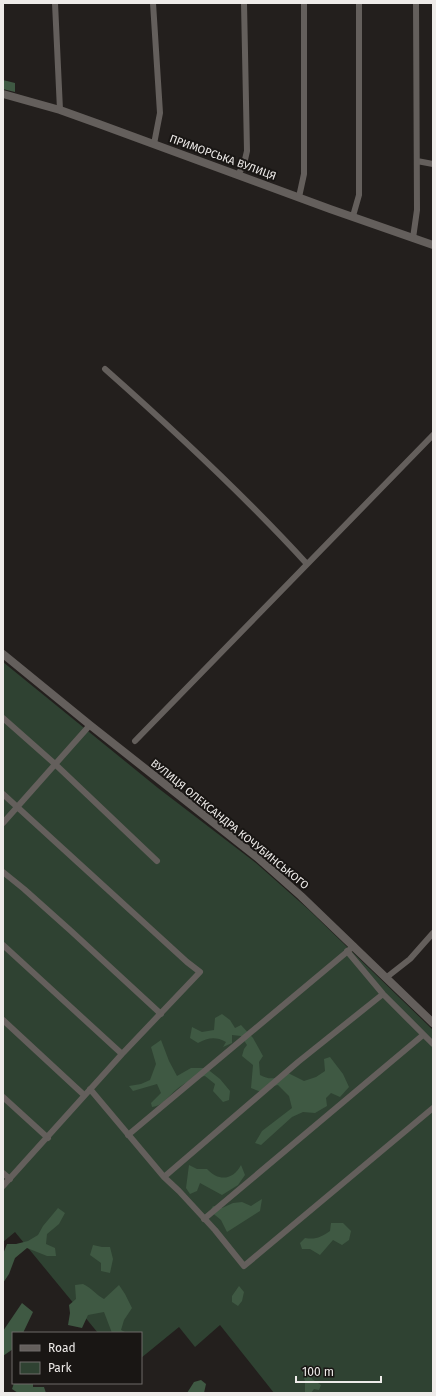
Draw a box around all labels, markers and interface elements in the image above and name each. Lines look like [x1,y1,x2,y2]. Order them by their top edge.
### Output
street label: ПРИМОРСЬКА ВУЛИЦЯ [168,132,278,183]
street label: ВУЛИЦЯ ОЛЕКСАНДРА КОЧУБИНСЬКОГО [148,757,311,892]
legend [12,1332,142,1384]
text: Road [48,1341,76,1355]
scale bar [296,1358,381,1384]
text: Park [48,1361,72,1375]
text: 100 m [302,1365,334,1379]

